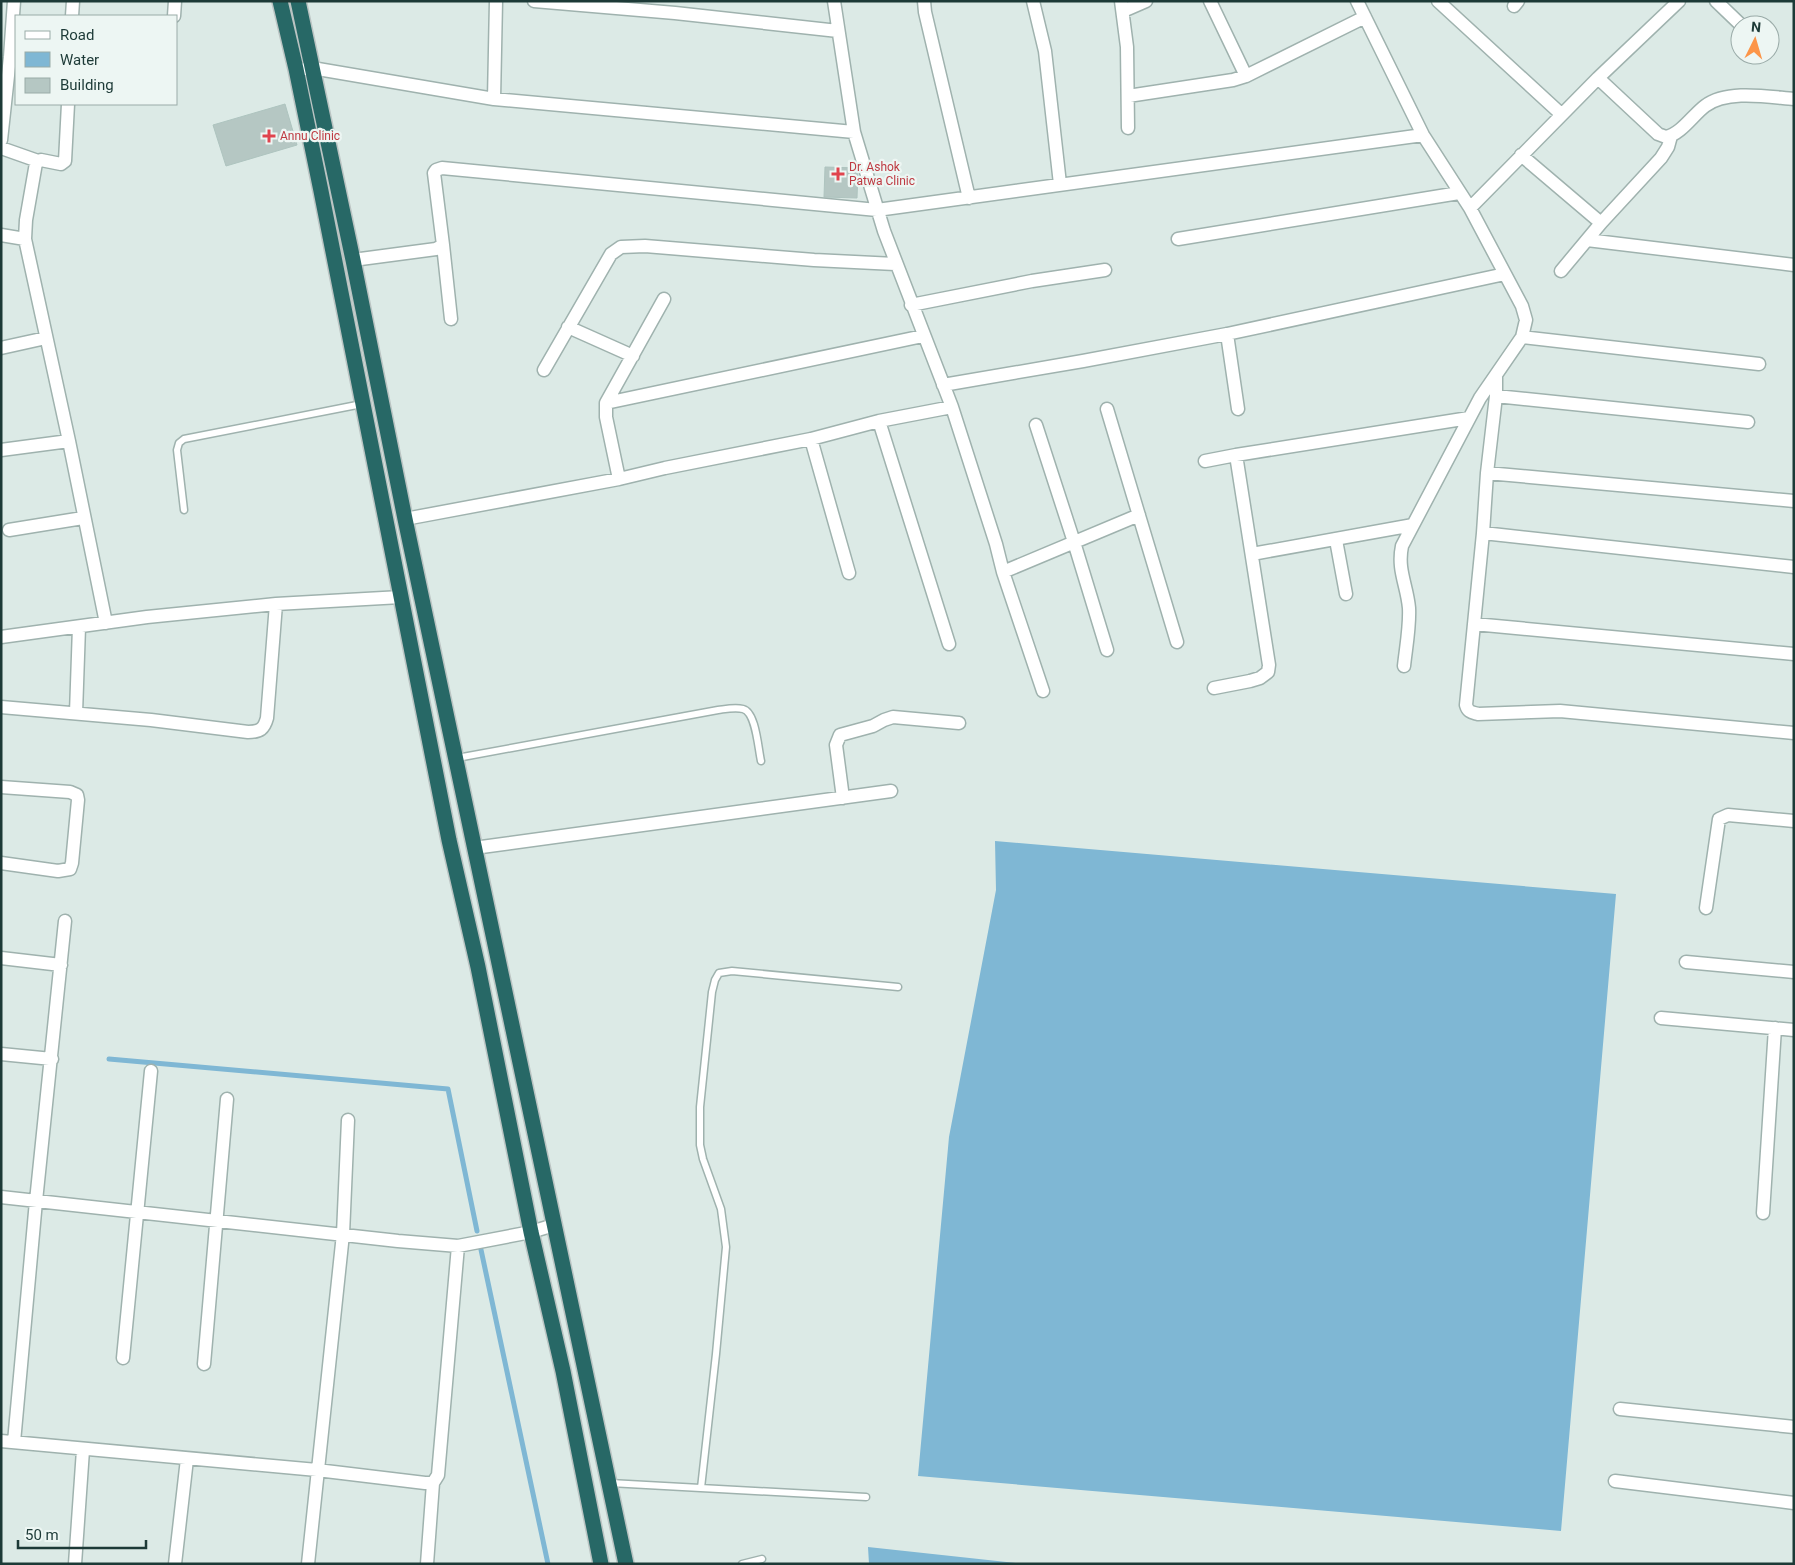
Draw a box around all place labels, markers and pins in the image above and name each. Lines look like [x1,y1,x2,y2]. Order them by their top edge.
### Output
marker: Annu Clinic [262,129,276,143]
place label: Annu Clinic [280,129,340,143]
place label: Dr. Ashok Patwa Clinic [849,160,915,188]
marker: Dr. Ashok Patwa Clinic [831,167,845,181]

